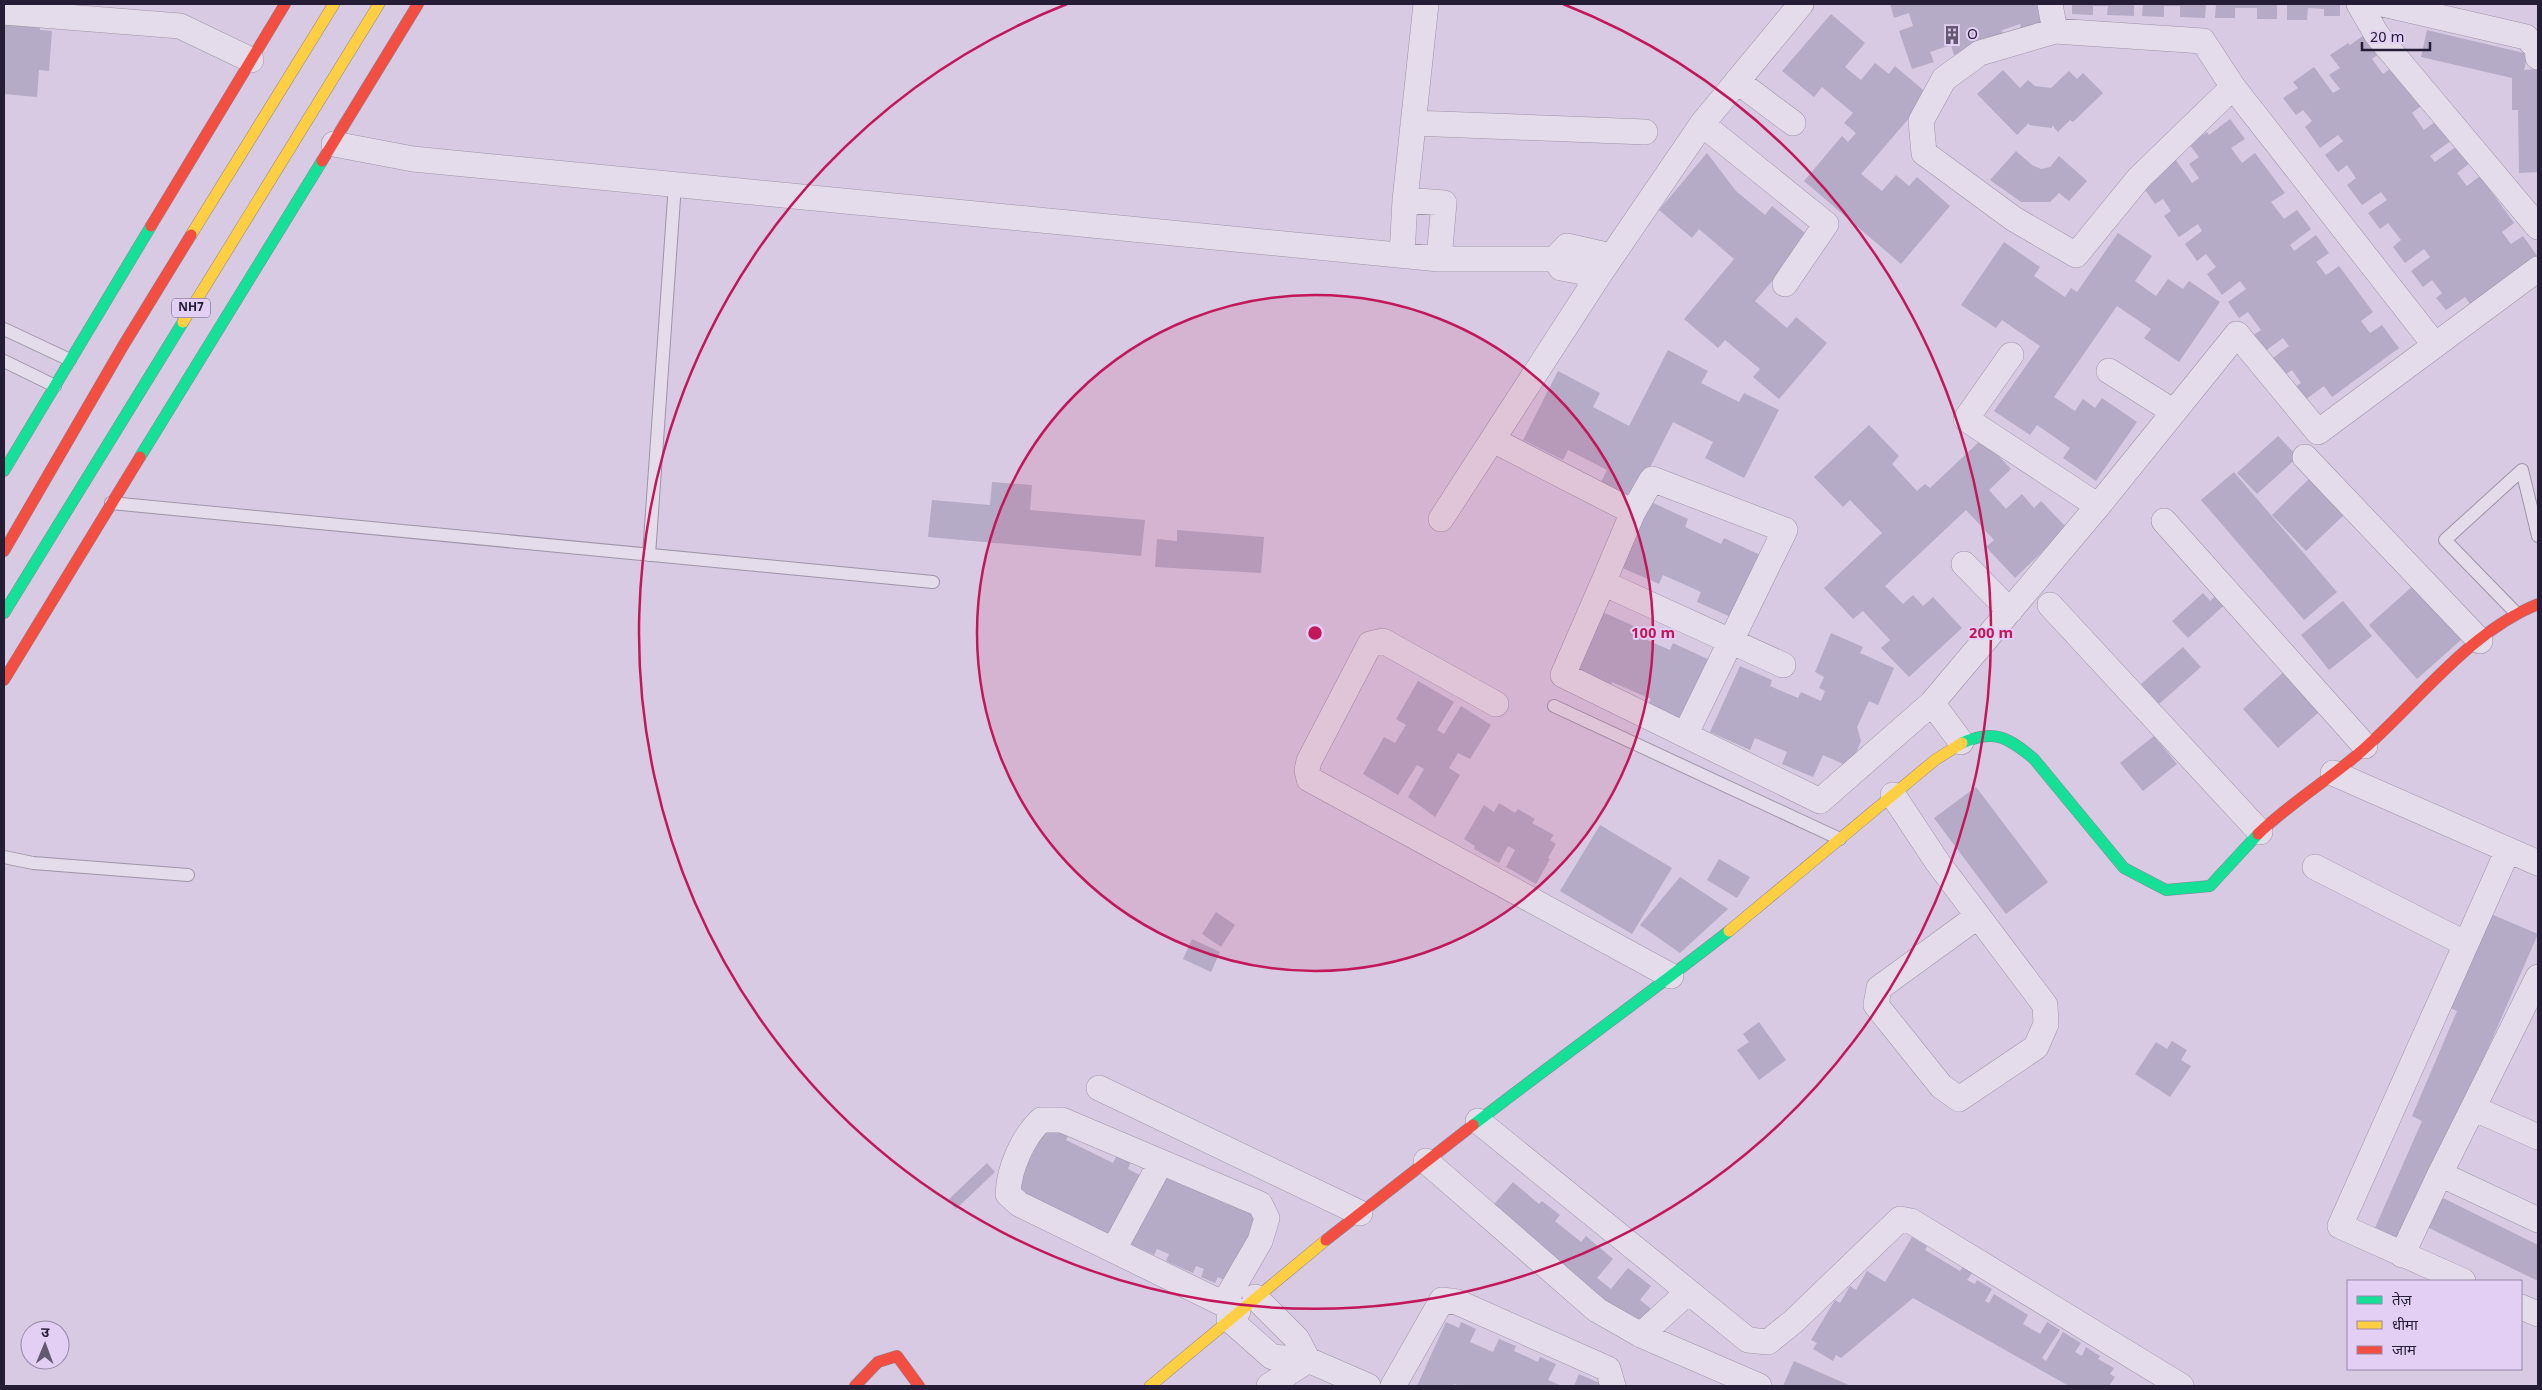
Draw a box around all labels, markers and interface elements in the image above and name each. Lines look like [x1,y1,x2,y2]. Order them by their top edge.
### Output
scale bar [2362,20,2430,52]
building icon: O [1941,24,1963,46]
place label: O [1967,26,1978,45]
text: 20 m [2370,29,2404,48]
road number: NH7 [172,298,210,318]
centre of rings [1306,624,1324,642]
text: 100 m [1631,625,1675,644]
text: 200 m [1969,625,2013,644]
legend [2347,1280,2522,1370]
text: तेज़ [2392,1291,2413,1311]
text: धीमा [2392,1317,2419,1336]
north arrow [20,1320,70,1370]
text: उ [41,1324,50,1343]
text: जाम [2392,1342,2417,1361]

